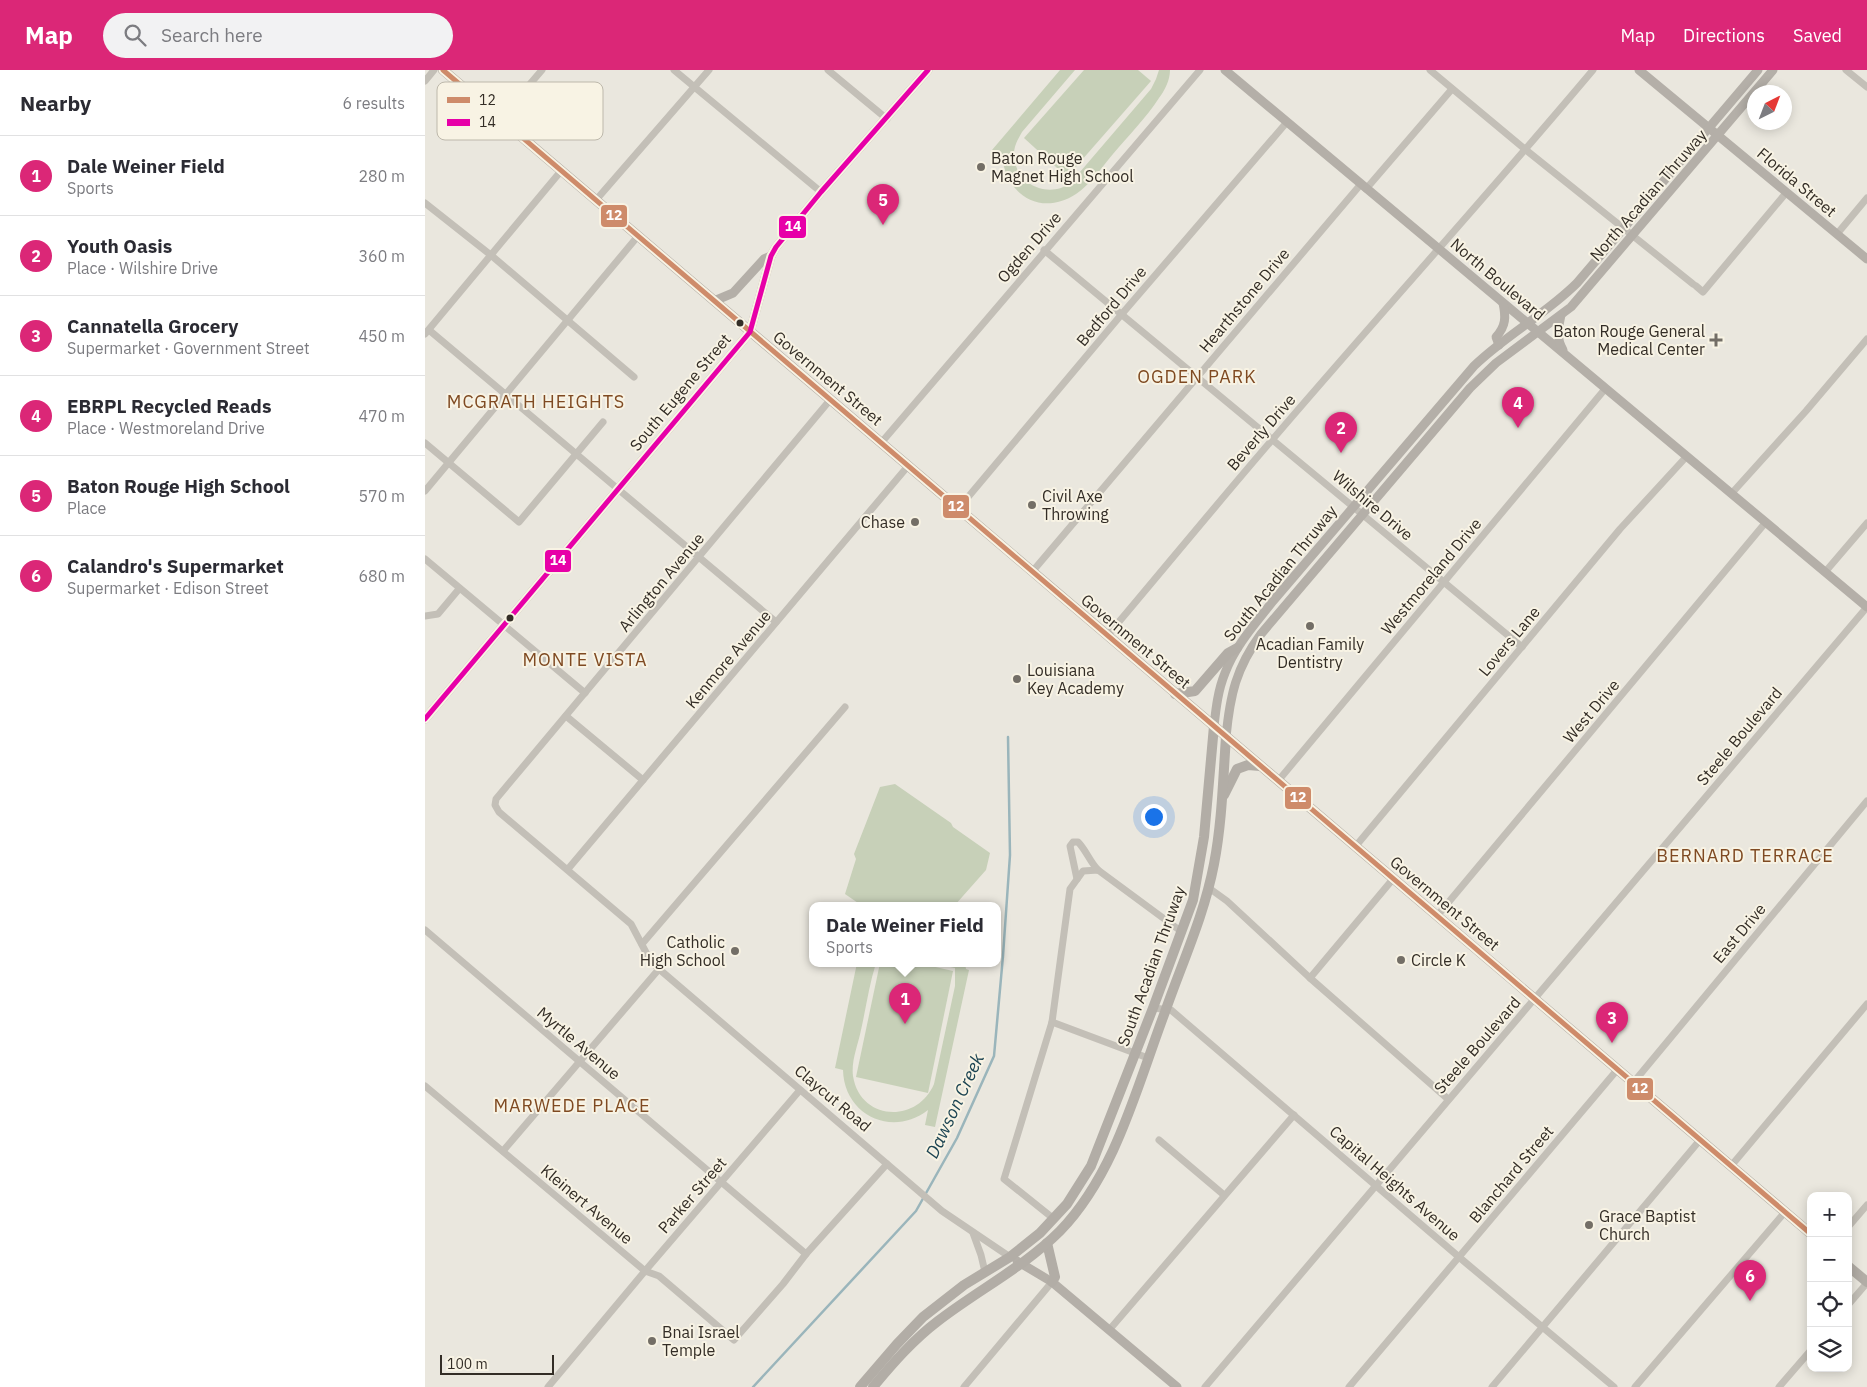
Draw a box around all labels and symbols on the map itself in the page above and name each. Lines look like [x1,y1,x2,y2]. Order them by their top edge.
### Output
legend [437,82,603,140]
north arrow [1747,85,1792,130]
text: 12 [479,91,496,109]
text: 14 [479,113,496,131]
street label: North Acadian Thruway [1585,125,1711,265]
street label: Florida Street [1753,143,1841,221]
place label: Baton Rouge Magnet High School [991,148,1134,186]
marker: Baton Rouge Magnet High School [975,161,987,173]
pin: 5 [867,184,899,225]
line badge: 12 [600,204,628,228]
text: 12 [606,206,622,224]
street label: Ogden Drive [993,207,1065,287]
line badge: 14 [778,215,807,239]
text: 14 [785,217,801,235]
street label: North Boulevard [1447,234,1549,324]
street label: Hearthstone Drive [1194,244,1294,356]
street label: Bedford Drive [1072,262,1150,350]
unlabelled marker [735,318,745,328]
place label: Baton Rouge General Medical Center [1553,321,1705,359]
street label: Government Street [769,326,887,430]
street label: South Eugene Street [625,329,735,455]
marker: Baton Rouge General Medical Center [1709,333,1723,347]
district label: OGDEN PARK [1137,365,1257,388]
pin: 4 [1502,387,1534,428]
district label: MCGRATH HEIGHTS [447,390,625,413]
street label: Beverly Drive [1222,390,1300,474]
pin: 2 [1325,412,1357,453]
street label: Wilshire Drive [1329,466,1418,545]
place label: Civil Axe Throwing [1042,486,1109,524]
line badge: 12 [942,494,970,519]
text: 12 [948,497,964,515]
marker: Civil Axe Throwing [1026,499,1038,511]
street label: South Acadian Thruway [1219,501,1341,645]
place label: Chase [861,512,905,532]
street label: Westmoreland Drive [1376,514,1486,638]
marker: Chase [909,516,921,528]
street label: Arlington Avenue [614,528,708,635]
line badge: 14 [544,549,572,573]
text: 14 [550,551,566,569]
street label: Government Street [1077,589,1195,693]
street label: Lovers Lane [1474,602,1544,680]
street label: Kenmore Avenue [681,606,775,712]
unlabelled marker [505,613,515,623]
marker: Acadian Family Dentistry [1304,620,1316,632]
place label: Acadian Family Dentistry [1256,634,1364,672]
district label: MONTE VISTA [522,648,648,671]
place label: Louisiana Key Academy [1027,660,1124,698]
marker: Louisiana Key Academy [1011,673,1023,685]
street label: West Drive [1559,675,1624,747]
street label: Steele Boulevard [1692,683,1786,789]
line badge: 12 [1284,786,1312,810]
text: 12 [1290,788,1306,806]
your location [1141,804,1167,830]
district label: BERNARD TERRACE [1656,844,1834,867]
street label: Government Street [1386,851,1504,955]
street label: South Acadian Thruway [1113,883,1189,1049]
street label: East Drive [1708,899,1770,967]
place label: Catholic High School [640,932,725,970]
marker: Catholic High School [729,945,741,957]
place label: Circle K [1411,950,1466,970]
marker: Circle K [1395,954,1407,966]
pin: 1 [889,983,921,1024]
street label: Steele Boulevard [1429,992,1525,1098]
street label: Myrtle Avenue [533,1002,625,1084]
pin: 3 [1596,1002,1628,1043]
water label: Dawson Creek [920,1049,989,1162]
street label: Claycut Road [791,1060,875,1136]
line badge: 12 [1626,1077,1654,1101]
text: 12 [1632,1079,1648,1097]
district label: MARWEDE PLACE [493,1094,651,1117]
street label: Capital Heights Avenue [1326,1121,1464,1245]
street label: Blanchard Street [1465,1121,1557,1227]
street label: Parker Street [653,1153,731,1237]
street label: Kleinert Avenue [537,1160,637,1248]
place label: Grace Baptist Church [1599,1206,1696,1244]
marker: Grace Baptist Church [1583,1219,1595,1231]
pin: 6 [1734,1260,1766,1301]
place label: Bnai Israel Temple [662,1322,740,1360]
marker: Bnai Israel Temple [646,1335,658,1347]
scale bar [440,1352,554,1375]

